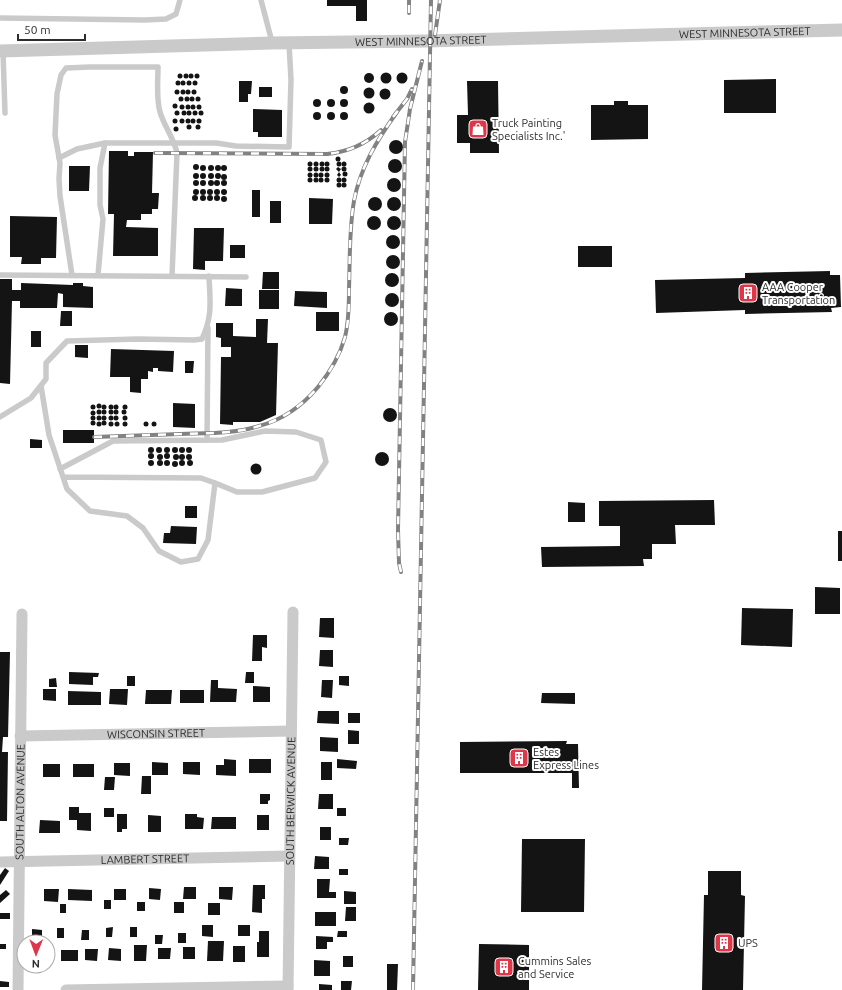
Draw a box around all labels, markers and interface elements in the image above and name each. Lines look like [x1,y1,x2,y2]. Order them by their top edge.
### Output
scale bar [18,16,85,42]
text: 50 m [24,23,51,36]
street label: WEST MINNESOTA STREET [679,25,811,40]
street label: WEST MINNESOTA STREET [355,33,487,48]
place label: Truck Painting Specialists Inc.' [492,117,565,142]
shop icon: Truck Painting Specialists Inc.' [467,118,489,140]
place label: AAA Cooper Transportation [762,281,835,306]
building icon: AAA Cooper Transportation [737,282,759,304]
street label: WISCONSIN STREET [107,727,205,740]
street label: SOUTH BERWICK AVENUE [284,737,297,865]
street label: SOUTH ALTON AVENUE [13,744,27,860]
place label: Estes Express Lines [533,746,599,771]
building icon: Estes Express Lines [508,747,530,769]
street label: LAMBERT STREET [101,852,189,866]
building icon: UPS [713,932,735,954]
north arrow [16,934,56,974]
place label: UPS [738,937,758,949]
place label: Cummins Sales and Service [518,955,592,980]
building icon: Cummins Sales and Service [493,956,515,978]
text: N [32,958,40,970]

